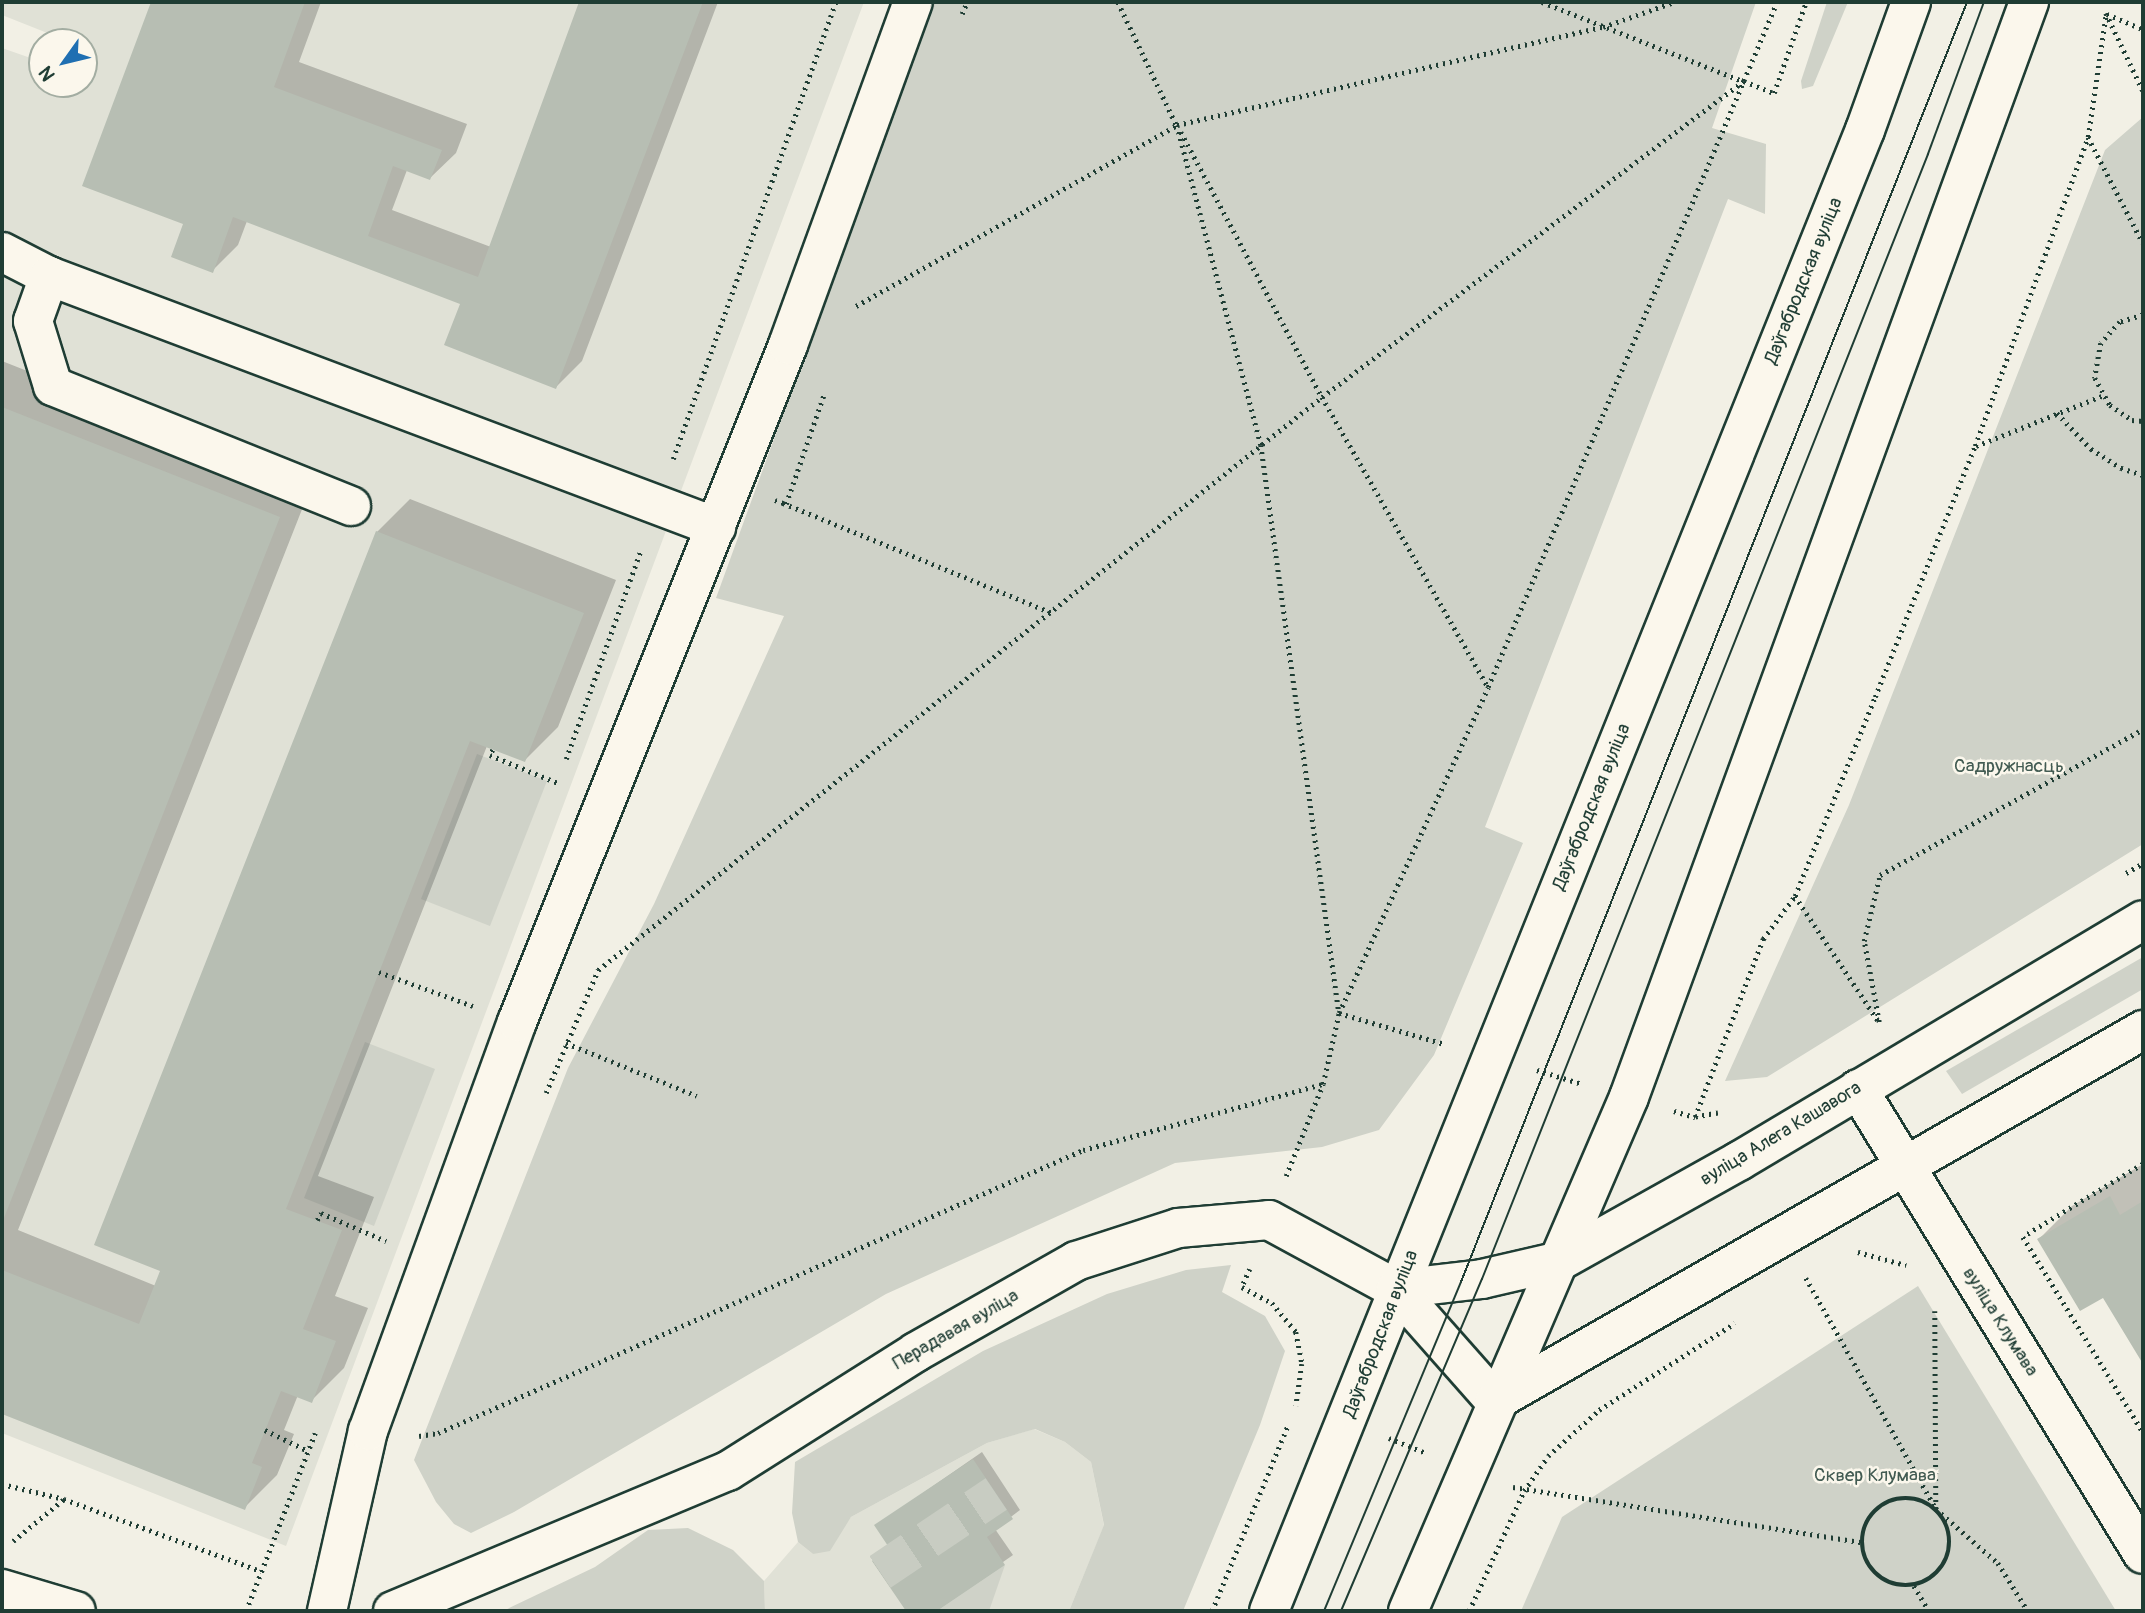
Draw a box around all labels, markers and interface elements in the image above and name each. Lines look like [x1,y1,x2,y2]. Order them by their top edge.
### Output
north arrow [28,28,98,98]
text: N [34,62,61,86]
street label: Даўгабродская вуліца [1760,194,1848,368]
street label: Даўгабродская вуліца [1548,720,1636,894]
park label: Садружнасць [1954,756,2064,778]
street label: вуліца Алега Кашавога [1696,1077,1866,1191]
street label: Даўгабродская вуліца [1339,1247,1423,1421]
street label: вуліца Клумава [1957,1263,2043,1381]
street label: Перадавая вуліца [889,1285,1023,1375]
park label: Сквер Клумава [1814,1465,1936,1487]

